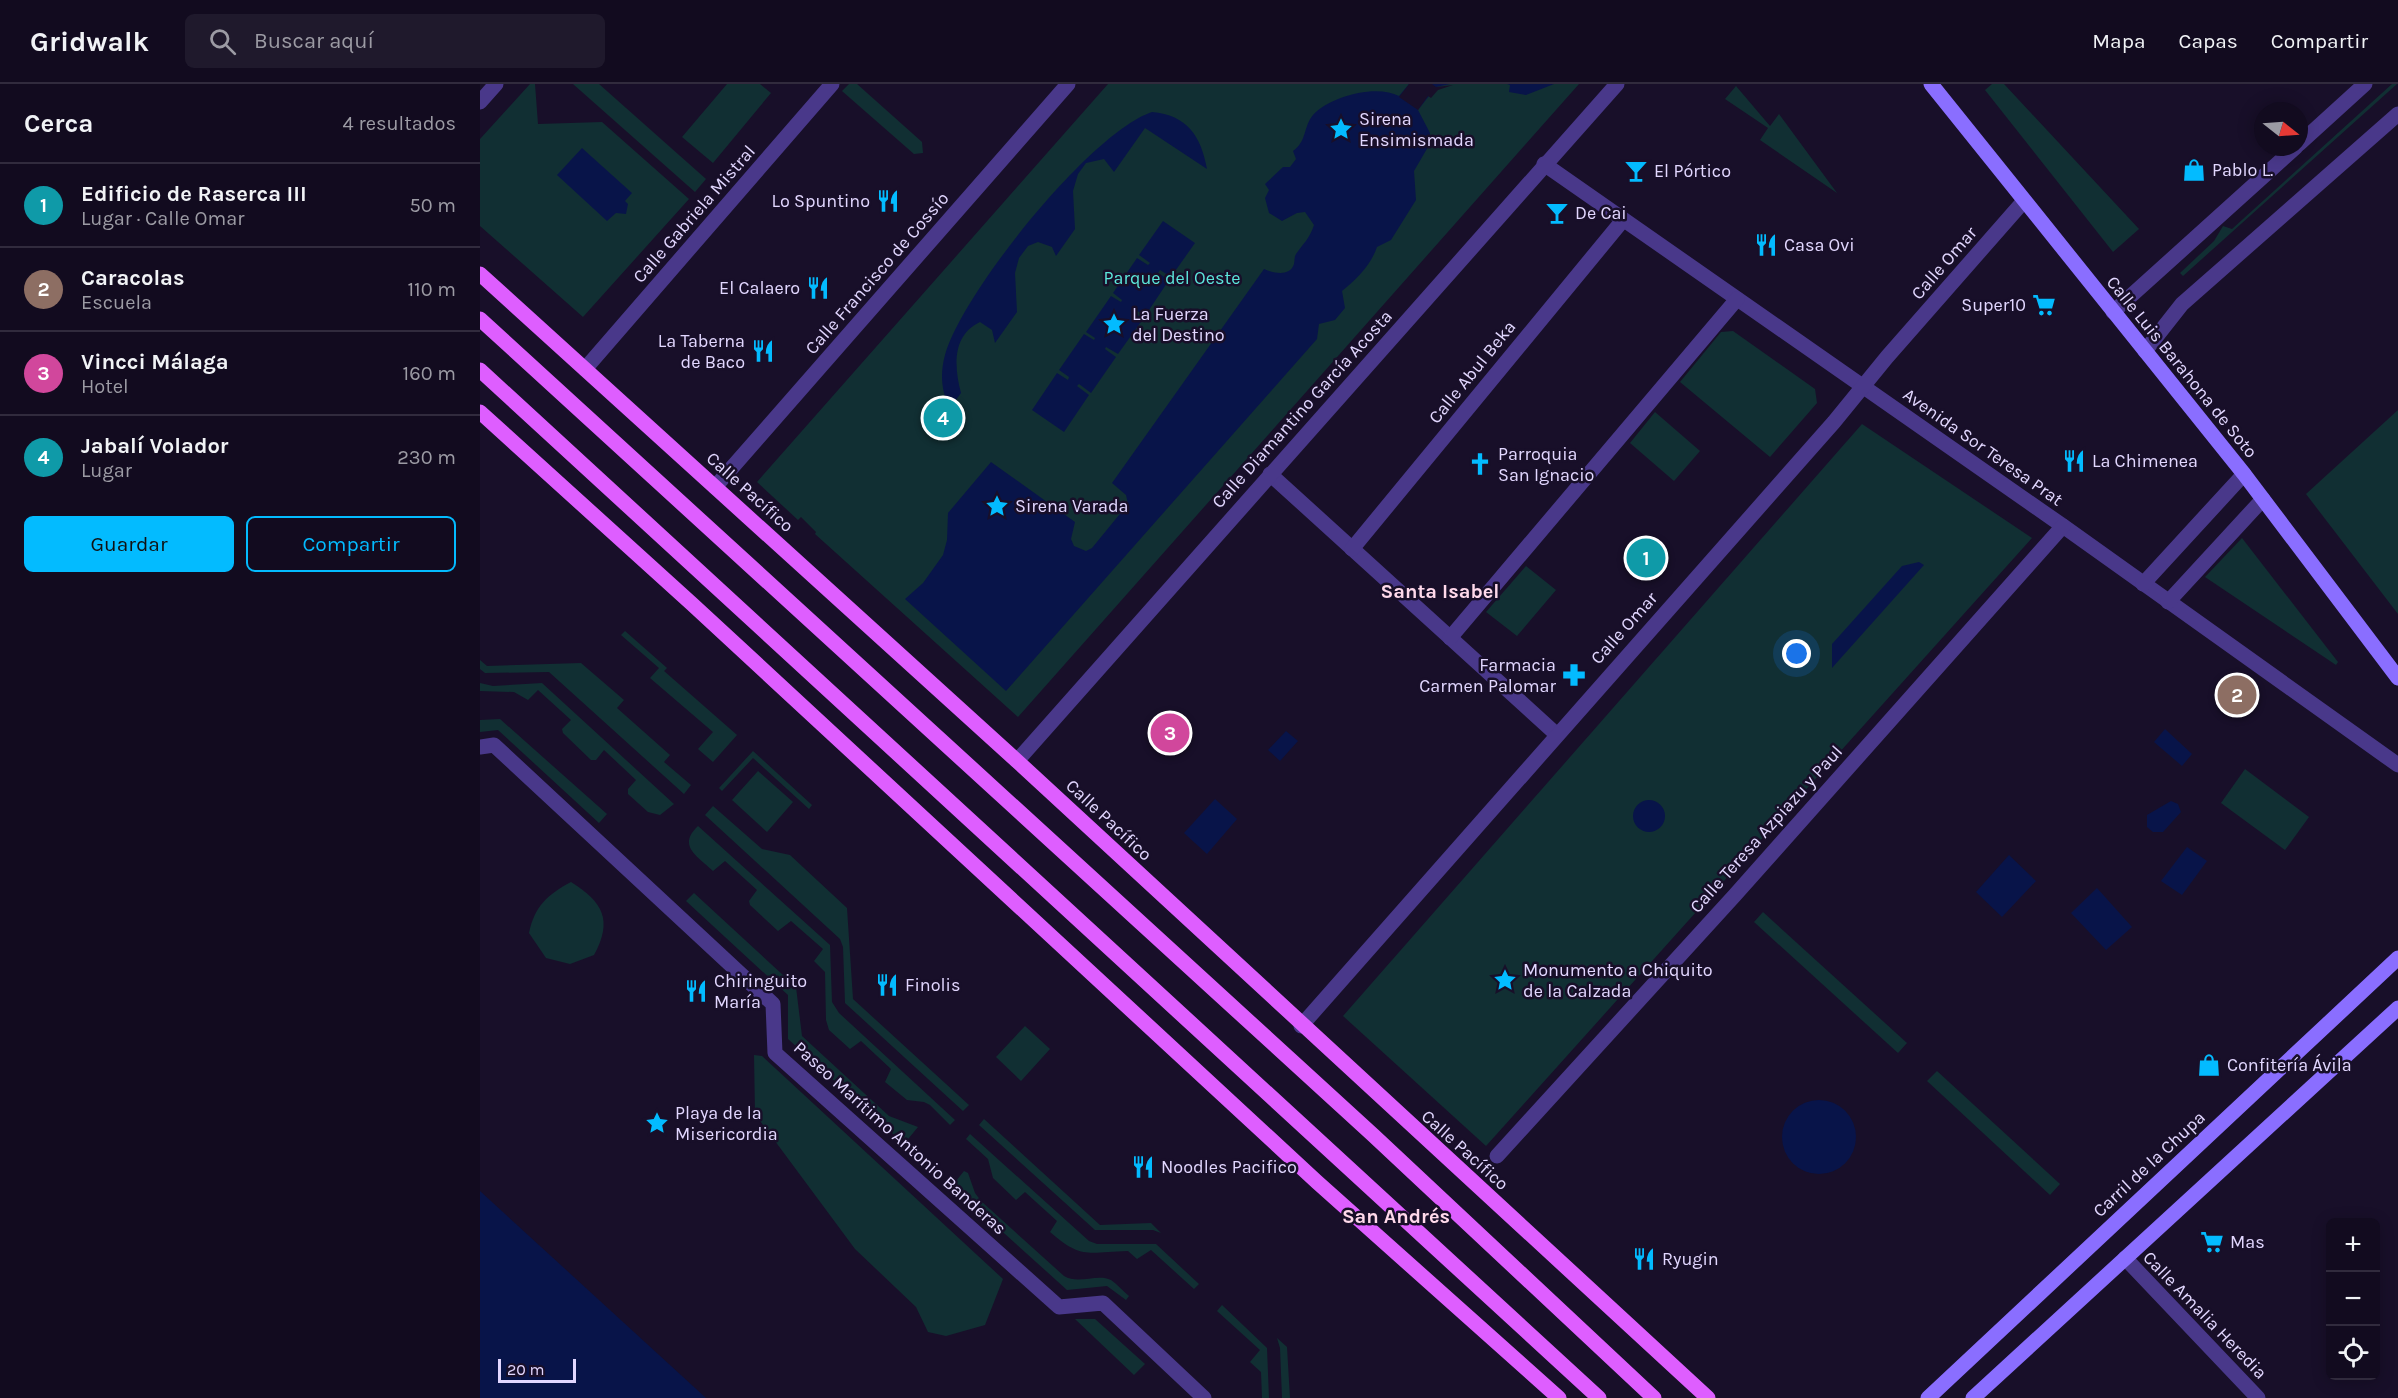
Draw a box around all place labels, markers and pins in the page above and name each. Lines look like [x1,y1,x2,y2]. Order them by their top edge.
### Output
place label: Sirena Ensimismada [1359,108,1474,151]
place icon: Sirena Ensimismada [1328,116,1354,142]
shop icon: Pablo L. [2181,157,2207,183]
bar icon: El Pórtico [1623,158,1649,184]
place label: Pablo L. [2212,159,2273,181]
place label: El Pórtico [1654,160,1731,182]
restaurant icon: Lo Spuntino [875,188,901,214]
place label: Lo Spuntino [771,190,870,212]
bar icon: De Cai [1544,200,1570,226]
place label: De Cai [1575,202,1627,224]
restaurant icon: Casa Ovi [1753,232,1779,258]
place label: Casa Ovi [1784,234,1855,256]
restaurant icon: El Calaero [805,275,831,301]
place label: El Calaero [719,277,800,299]
supermarket icon: Super10 [2031,292,2057,318]
place label: Super10 [1961,294,2026,316]
place label: La Fuerza del Destino [1132,303,1225,346]
place icon: La Fuerza del Destino [1101,311,1127,337]
place label: La Taberna de Baco [658,330,745,373]
restaurant icon: La Taberna de Baco [750,338,776,364]
pin: 4 [924,396,962,440]
place label: Parroquia San Ignacio [1498,443,1594,486]
restaurant icon: La Chimenea [2061,448,2087,474]
place label: La Chimenea [2092,450,2198,472]
church icon: Parroquia San Ignacio [1467,451,1493,477]
place icon: Sirena Varada [984,493,1010,519]
place label: Sirena Varada [1015,495,1129,517]
pin: 1 [1626,536,1666,580]
place label: Farmacia Carmen Palomar [1419,654,1556,697]
pharmacy icon: Farmacia Carmen Palomar [1561,662,1587,688]
pin: 2 [2218,672,2256,718]
pin: 3 [1150,710,1190,756]
place label: Monumento a Chiquito de la Calzada [1523,959,1713,1002]
place icon: Monumento a Chiquito de la Calzada [1492,967,1518,993]
place label: Chiringuito María [714,970,807,1013]
restaurant icon: Finolis [874,972,900,998]
place label: Finolis [905,974,960,996]
restaurant icon: Chiringuito María [683,978,709,1004]
shop icon: Confitería Ávila [2196,1052,2222,1078]
place label: Confitería Ávila [2227,1053,2352,1076]
place label: Playa de la Misericordia [675,1102,778,1145]
place icon: Playa de la Misericordia [644,1110,670,1136]
restaurant icon: Noodles Pacifico [1130,1154,1156,1180]
place label: Noodles Pacifico [1161,1156,1297,1178]
supermarket icon: Mas [2199,1229,2225,1255]
place label: Mas [2230,1231,2265,1253]
restaurant icon: Ryugin [1631,1246,1657,1272]
place label: Ryugin [1662,1248,1719,1270]

